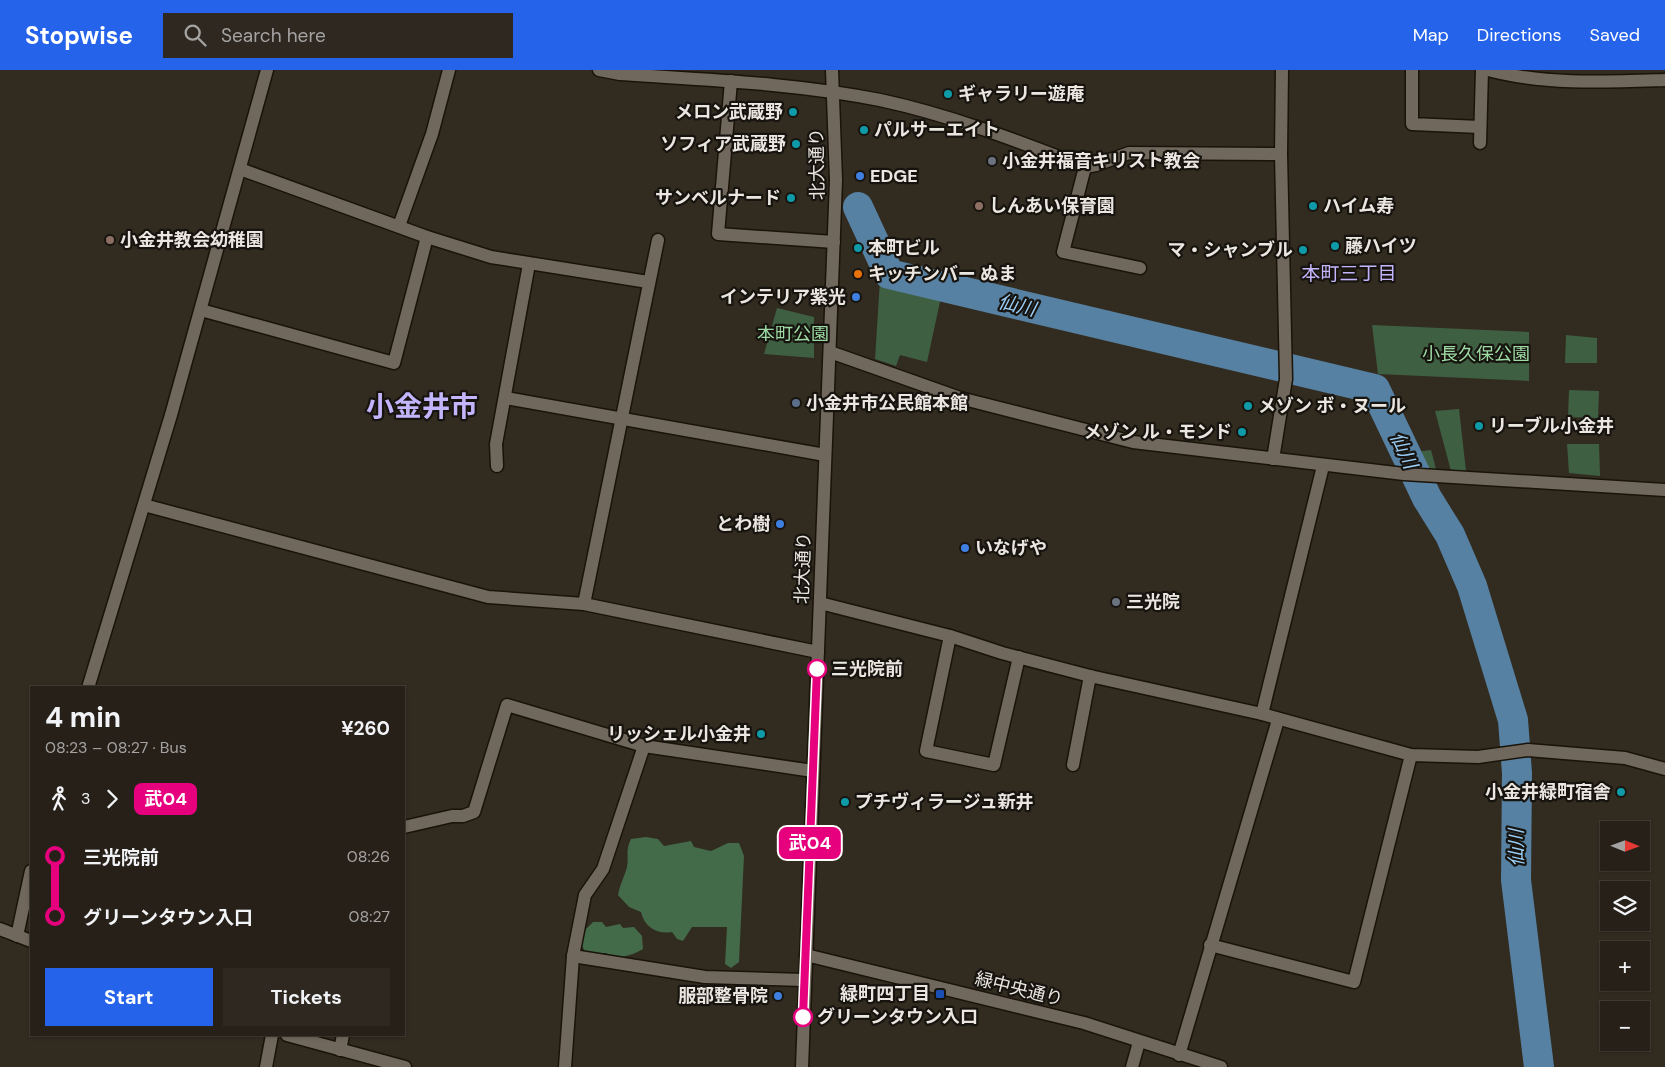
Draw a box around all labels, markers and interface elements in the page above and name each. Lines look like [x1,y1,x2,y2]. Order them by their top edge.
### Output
search box [163,13,513,58]
text: Stopwise [25,20,133,51]
icon: search [181,21,209,49]
text: Search here [221,23,326,48]
text: Map [1413,23,1449,47]
text: Directions [1477,23,1562,47]
text: Saved [1590,23,1640,47]
place label: ギャラリー遊庵 [958,82,1084,106]
marker: ギャラリー遊庵 [942,88,954,100]
place label: メロン武蔵野 [675,100,783,124]
marker: メロン武蔵野 [787,106,799,118]
place label: パルサーエイト [874,118,1000,142]
marker: パルサーエイト [858,124,870,136]
street label: 北大通り [804,128,830,200]
place label: ソフィア武蔵野 [660,132,786,156]
marker: ソフィア武蔵野 [790,138,802,150]
place label: 小金井福音キリスト教会 [1002,149,1200,173]
marker: 小金井福音キリスト教会 [986,155,998,167]
place label: EDGE [870,164,918,188]
marker: EDGE [854,170,866,182]
place label: サンベルナード [655,186,781,210]
marker: サンベルナード [785,192,797,204]
place label: しんあい保育園 [989,194,1115,218]
place label: ハイム寿 [1323,194,1394,218]
marker: しんあい保育園 [973,200,985,212]
marker: ハイム寿 [1307,200,1319,212]
place label: 小金井教会幼稚園 [120,228,264,252]
marker: 小金井教会幼稚園 [104,234,116,246]
place label: 藤ハイツ [1345,234,1417,258]
place label: 本町ビル [868,236,940,260]
place label: マ・シャンブル [1168,238,1293,262]
marker: 藤ハイツ [1329,240,1341,252]
marker: 本町ビル [852,242,864,254]
marker: マ・シャンブル [1297,244,1309,256]
district label: 本町三丁目 [1301,261,1397,286]
place label: キッチンバー ぬま [868,262,1016,286]
marker: キッチンバー ぬま [852,268,864,280]
place label: インテリア紫光 [720,285,846,309]
water label: 仙川 [996,289,1040,322]
marker: インテリア紫光 [850,291,862,303]
park label: 本町公園 [757,322,829,346]
park label: 小長久保公園 [1422,342,1530,366]
district label: 小金井市 [366,388,478,425]
place label: 小金井市公民館本館 [806,391,968,415]
place label: メゾン ボ・ヌール [1258,394,1406,418]
marker: 小金井市公民館本館 [790,397,802,409]
marker: メゾン ボ・ヌール [1242,400,1254,412]
place label: リーブル小金井 [1489,414,1614,438]
place label: メゾン ル・モンド [1084,420,1232,444]
marker: リーブル小金井 [1473,420,1485,432]
marker: メゾン ル・モンド [1236,426,1248,438]
water label: 仙川 [1384,428,1424,475]
place label: とわ樹 [716,512,770,536]
marker: とわ樹 [774,518,786,530]
street label: 北大通り [790,532,816,604]
place label: いなげや [975,536,1047,560]
marker: いなげや [959,542,971,554]
place label: 三光院 [1126,590,1180,614]
marker: 三光院 [1110,596,1122,608]
place label: 三光院前 [831,657,903,681]
marker: 三光院前 [807,659,827,679]
text: 4 min [45,699,121,736]
text: ¥260 [341,716,390,741]
place label: リッシェル小金井 [607,722,751,746]
marker: リッシェル小金井 [755,728,767,740]
text: 08:23 – 08:27 · Bus [45,737,187,758]
place label: 小金井緑町宿舎 [1485,780,1611,804]
icon: walk [45,785,73,813]
icon: forward [98,785,126,813]
marker: 小金井緑町宿舎 [1615,786,1627,798]
text: 武04 [144,787,187,811]
text: 3 [81,788,90,809]
place label: プチヴィラージュ新井 [855,790,1033,814]
marker: プチヴィラージュ新井 [839,796,851,808]
north arrow [1600,821,1650,871]
map controls [1600,821,1650,1051]
line badge: 武04 [781,827,839,859]
water label: 仙川 [1504,827,1529,867]
text: 武04 [789,831,831,855]
text: 三光院前 [83,845,159,870]
text: 08:26 [347,846,390,867]
button: layers [1600,881,1650,931]
text: グリーンタウン入口 [83,905,253,930]
text: 08:27 [349,906,390,927]
button: + [1600,941,1650,991]
street label: 緑中央通り [972,966,1066,1012]
button: Start [45,968,213,1026]
button: Tickets [223,968,390,1026]
place label: 緑町四丁目 [840,982,930,1006]
place label: 服部整骨院 [678,984,768,1008]
marker: 緑町四丁目 [934,988,946,1000]
marker: 服部整骨院 [772,990,784,1002]
button: − [1600,1001,1650,1051]
place label: グリーンタウン入口 [817,1005,978,1029]
marker: グリーンタウン入口 [793,1007,813,1027]

